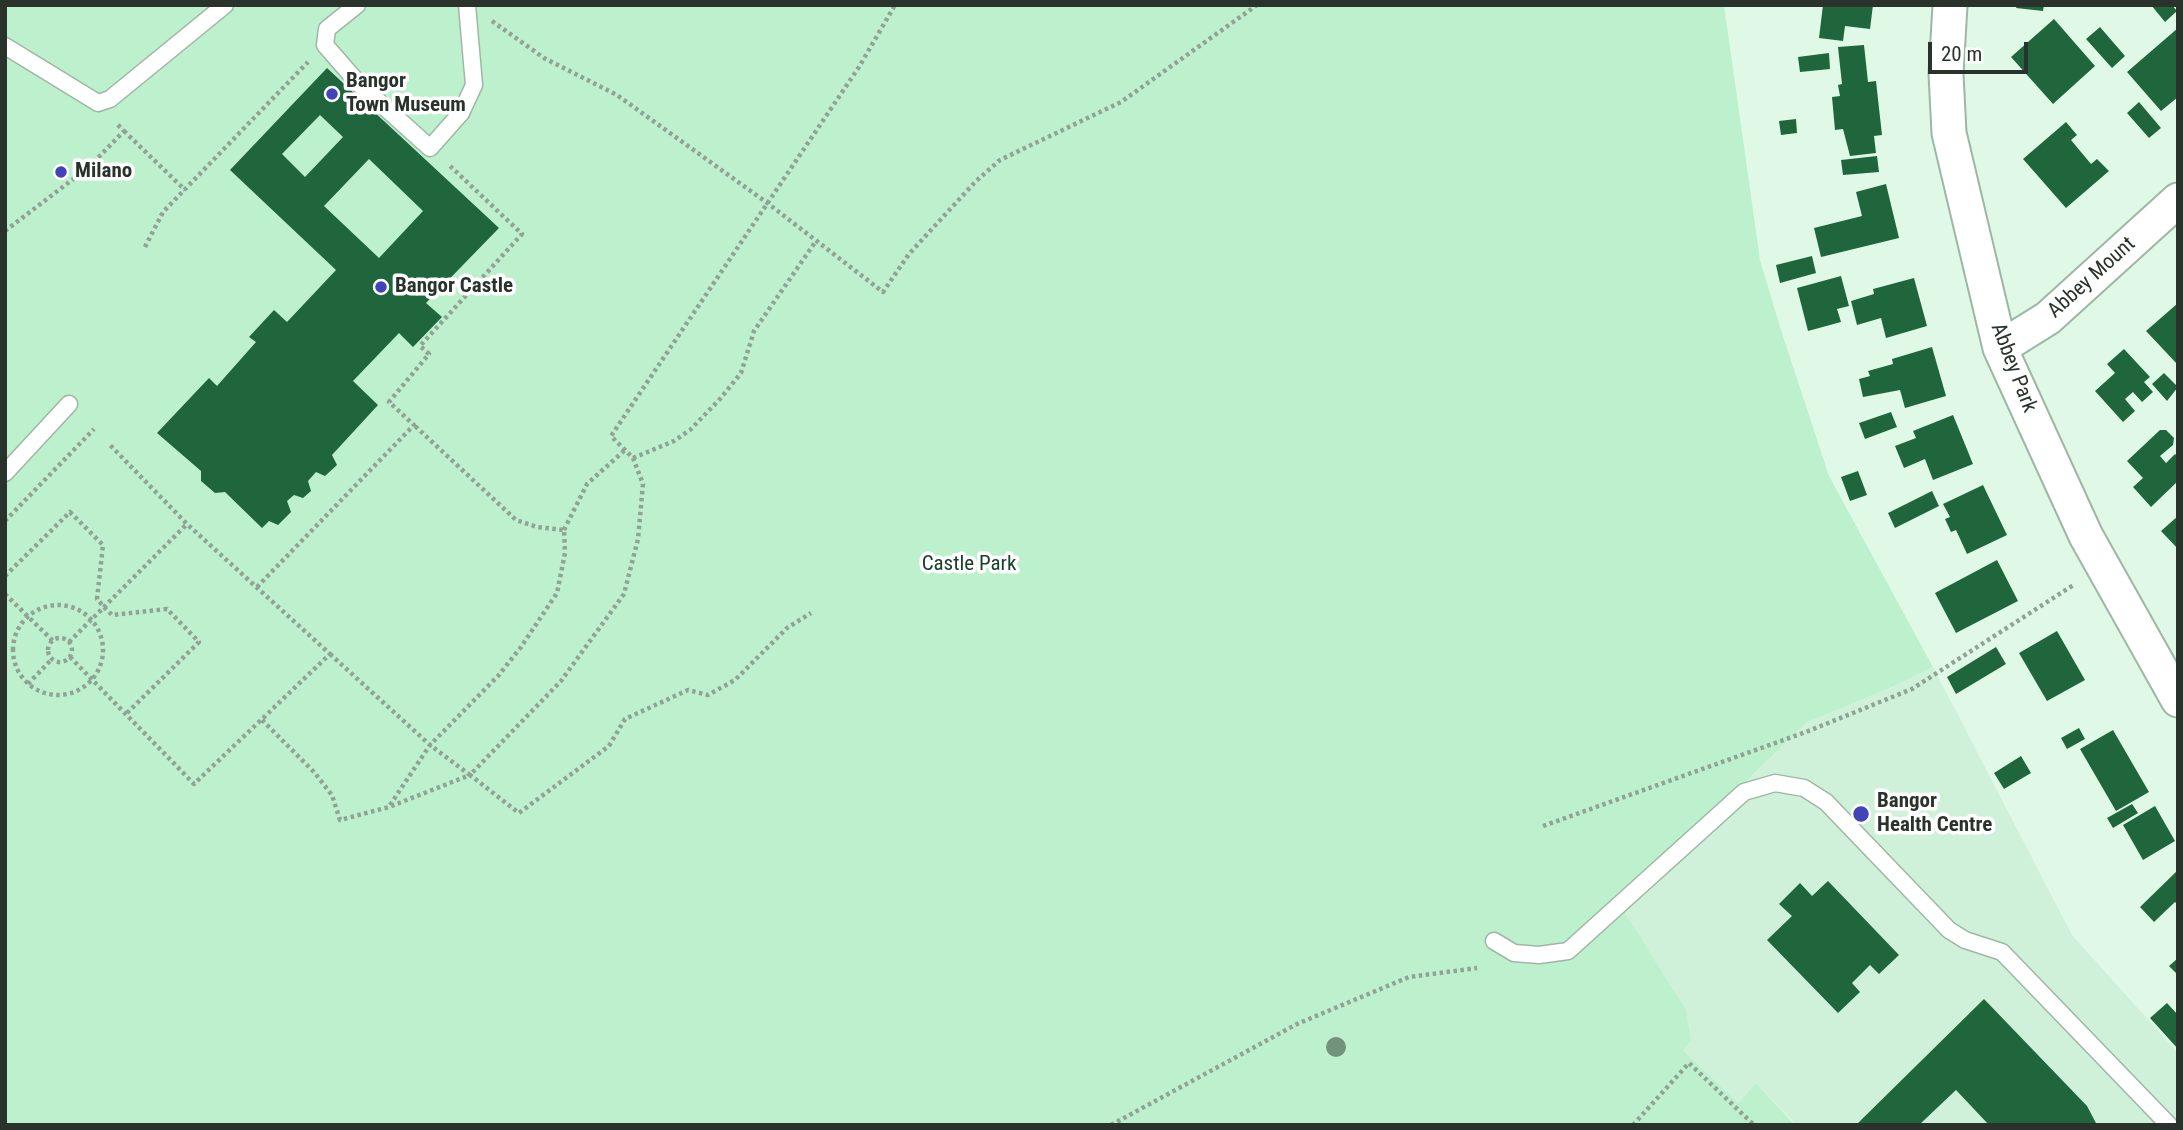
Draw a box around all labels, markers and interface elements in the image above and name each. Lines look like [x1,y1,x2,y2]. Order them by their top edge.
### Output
scale bar [1931,28,2031,72]
text: 20 m [1941,42,1982,66]
place label: Bangor Town Museum [346,69,466,119]
marker: Bangor Town Museum [324,86,340,102]
place label: Milano [75,159,132,185]
marker: Milano [53,164,69,180]
street label: Abbey Mount [2043,232,2141,324]
place label: Bangor Castle [395,274,513,300]
marker: Bangor Castle [373,279,389,295]
street label: Abbey Park [1984,320,2042,416]
park label: Castle Park [922,552,1016,578]
place label: Bangor Health Centre [1877,789,1992,839]
marker: Bangor Health Centre [1851,804,1871,824]

